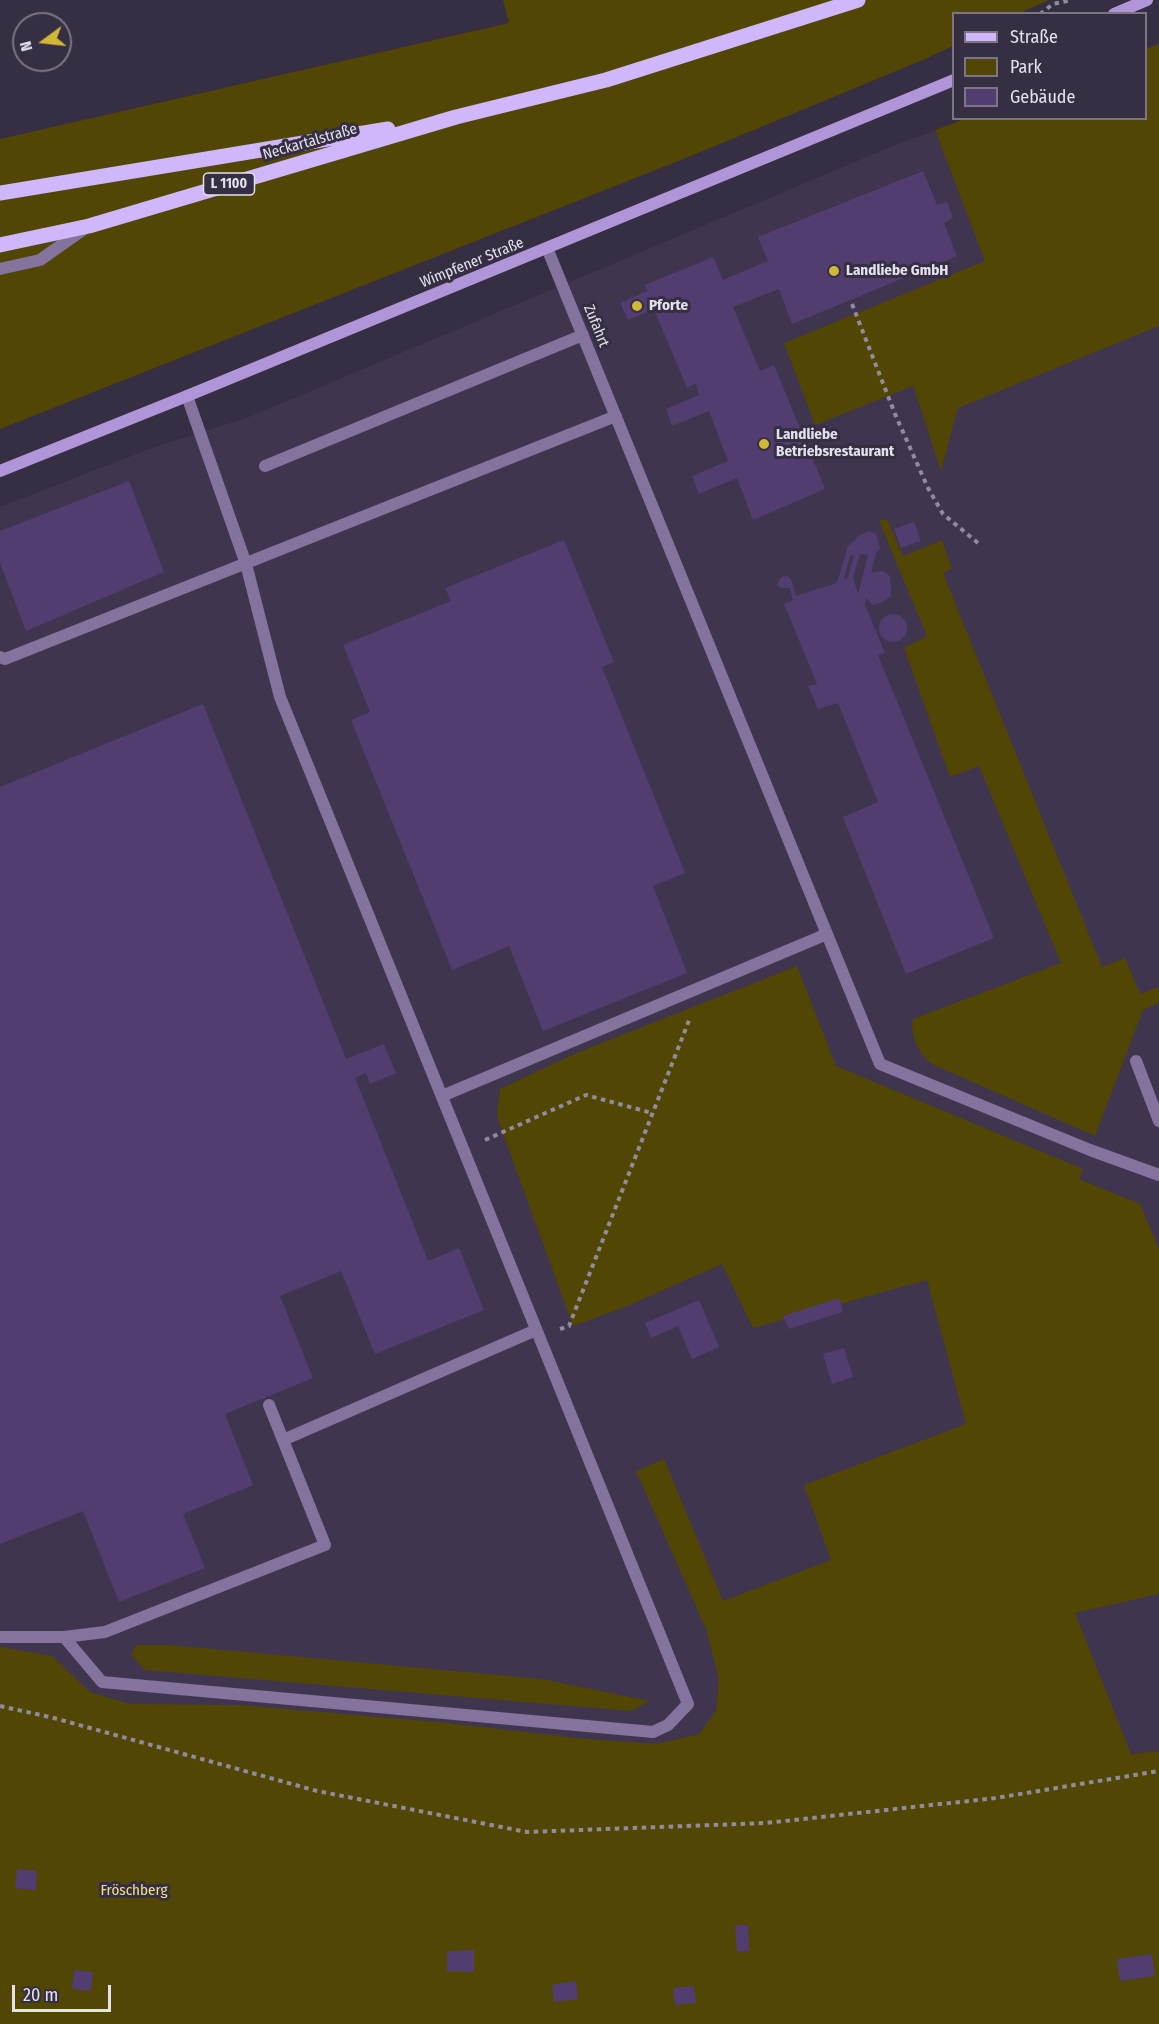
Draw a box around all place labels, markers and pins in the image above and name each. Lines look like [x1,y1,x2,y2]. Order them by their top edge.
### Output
place label: Landliebe GmbH [846,262,948,280]
marker: Landliebe GmbH [827,264,841,278]
place label: Pforte [649,297,688,315]
marker: Pforte [630,299,644,313]
place label: Landliebe Betriebsrestaurant [776,426,894,461]
marker: Landliebe Betriebsrestaurant [757,437,771,451]

